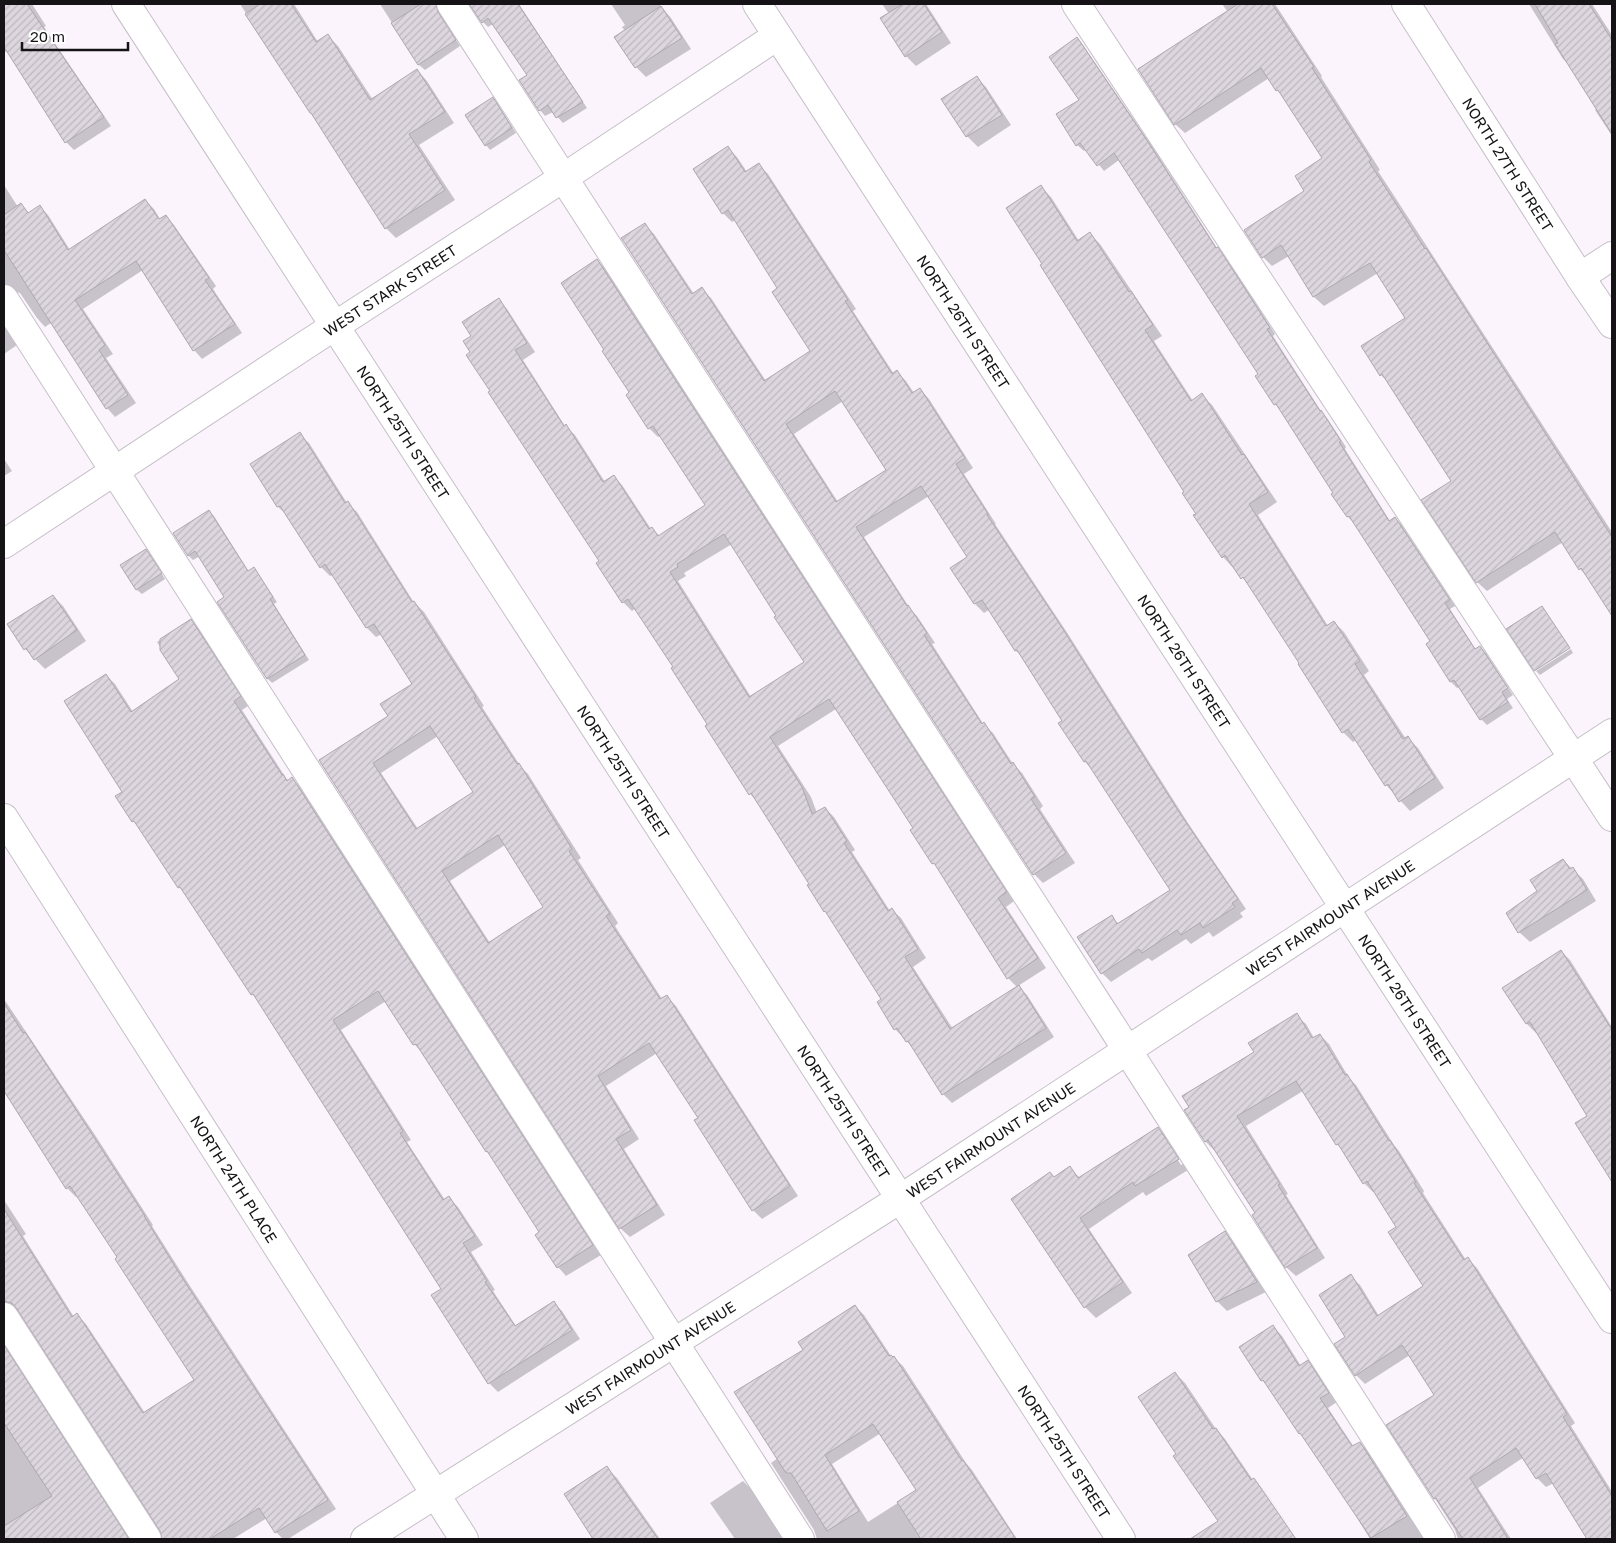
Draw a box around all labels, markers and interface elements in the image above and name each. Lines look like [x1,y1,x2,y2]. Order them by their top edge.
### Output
scale bar [22,20,129,52]
text: 20 m [30,27,65,45]
street label: NORTH 27TH STREET [1459,94,1557,234]
street label: WEST STARK STREET [320,241,460,340]
street label: NORTH 26TH STREET [914,251,1014,392]
street label: NORTH 25TH STREET [354,362,453,502]
street label: NORTH 26TH STREET [1134,591,1234,732]
street label: NORTH 25TH STREET [574,702,674,842]
street label: WEST FAIRMOUNT AVENUE [1242,856,1418,979]
street label: NORTH 26TH STREET [1355,930,1455,1071]
street label: NORTH 25TH STREET [794,1041,894,1182]
street label: WEST FAIRMOUNT AVENUE [903,1078,1078,1202]
street label: NORTH 24TH PLACE [187,1112,281,1246]
street label: WEST FAIRMOUNT AVENUE [562,1297,739,1418]
street label: NORTH 25TH STREET [1014,1381,1114,1522]

